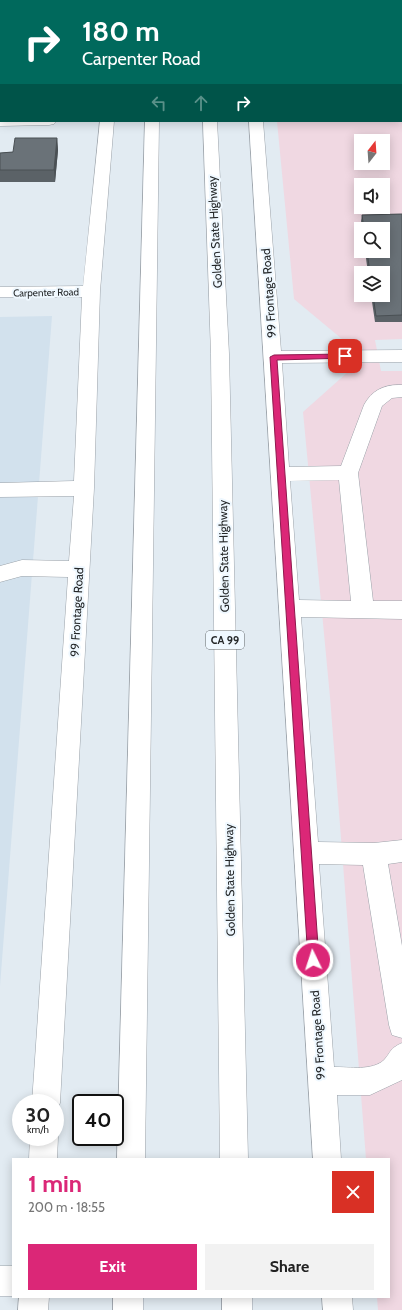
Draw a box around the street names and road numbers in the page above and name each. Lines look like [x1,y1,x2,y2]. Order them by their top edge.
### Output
street label: Golden State Highway [204,175,225,289]
street label: 99 Frontage Road [258,248,279,338]
street label: Carpenter Road [13,285,79,300]
street label: Golden State Highway [215,500,232,612]
street label: 99 Frontage Road [67,567,86,657]
road number: CA 99 [206,631,244,649]
street label: Golden State Highway [221,824,238,936]
street label: 99 Frontage Road [307,990,328,1080]

